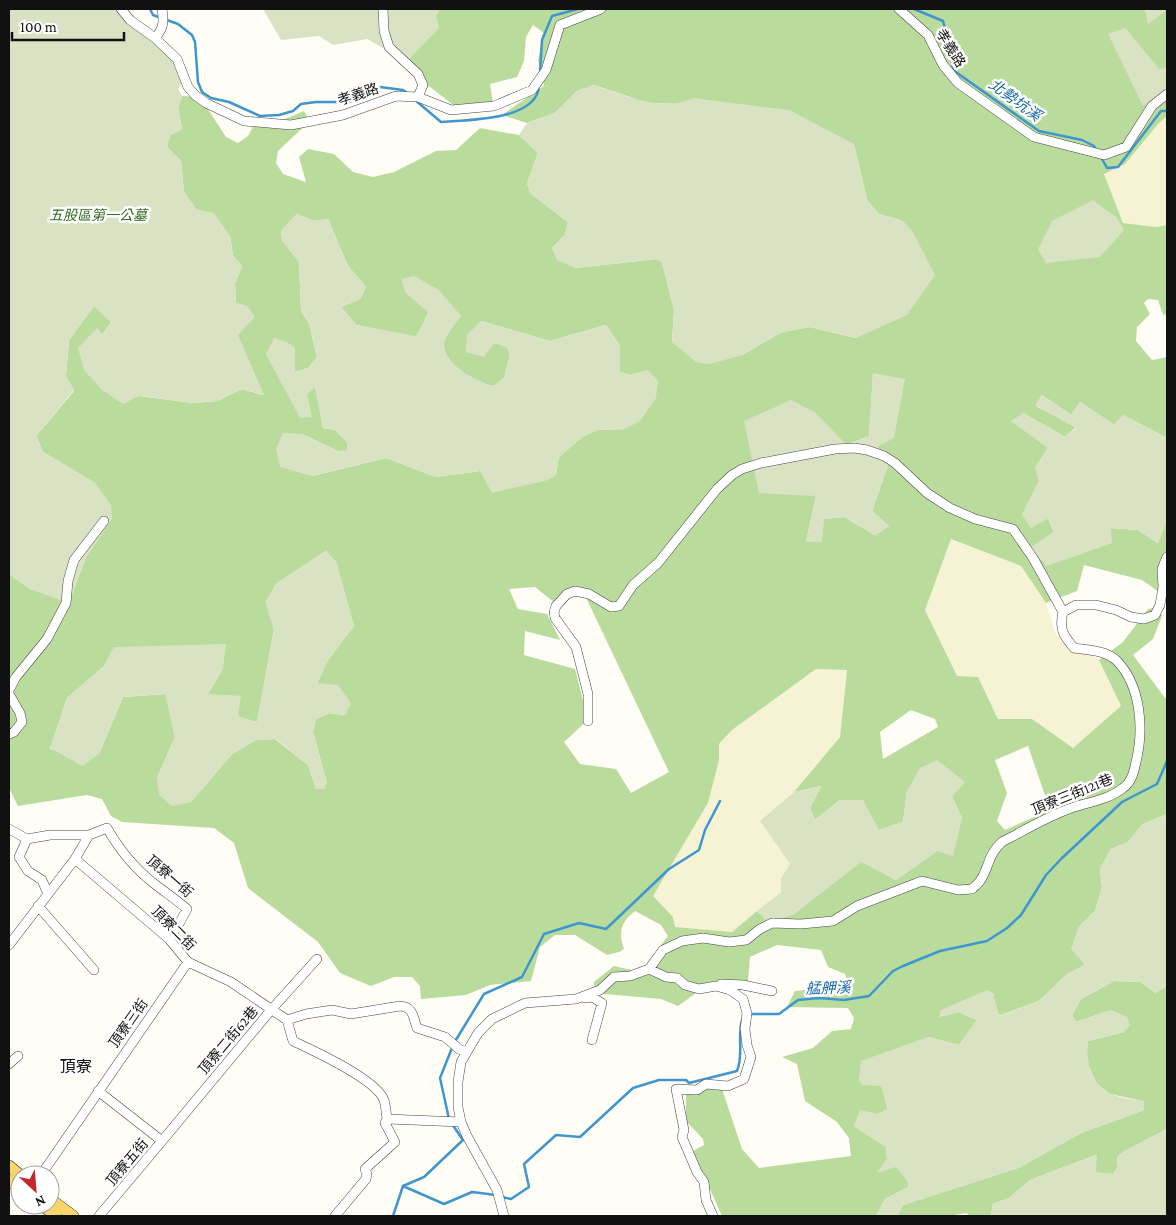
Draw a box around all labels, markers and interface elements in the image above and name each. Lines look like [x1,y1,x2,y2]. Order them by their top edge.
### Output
scale bar [12,10,125,42]
text: 100 m [20,19,57,35]
street label: 孝義路 [933,26,969,70]
water label: 北勢坑溪 [986,76,1046,125]
street label: 孝義路 [336,80,380,108]
park label: 五股區第一公墓 [49,207,149,223]
street label: 頂寮三街121巷 [1029,770,1115,818]
street label: 頂寮一街 [144,852,196,900]
street label: 頂寮二街 [149,903,199,953]
water label: 艋舺溪 [805,979,853,997]
street label: 頂寮三街 [105,995,151,1051]
street label: 頂寮二街62巷 [195,1003,261,1077]
district label: 頂寮 [60,1058,92,1075]
street label: 頂寮五街 [103,1135,151,1189]
north arrow [10,1165,60,1215]
text: N [32,1192,48,1211]

